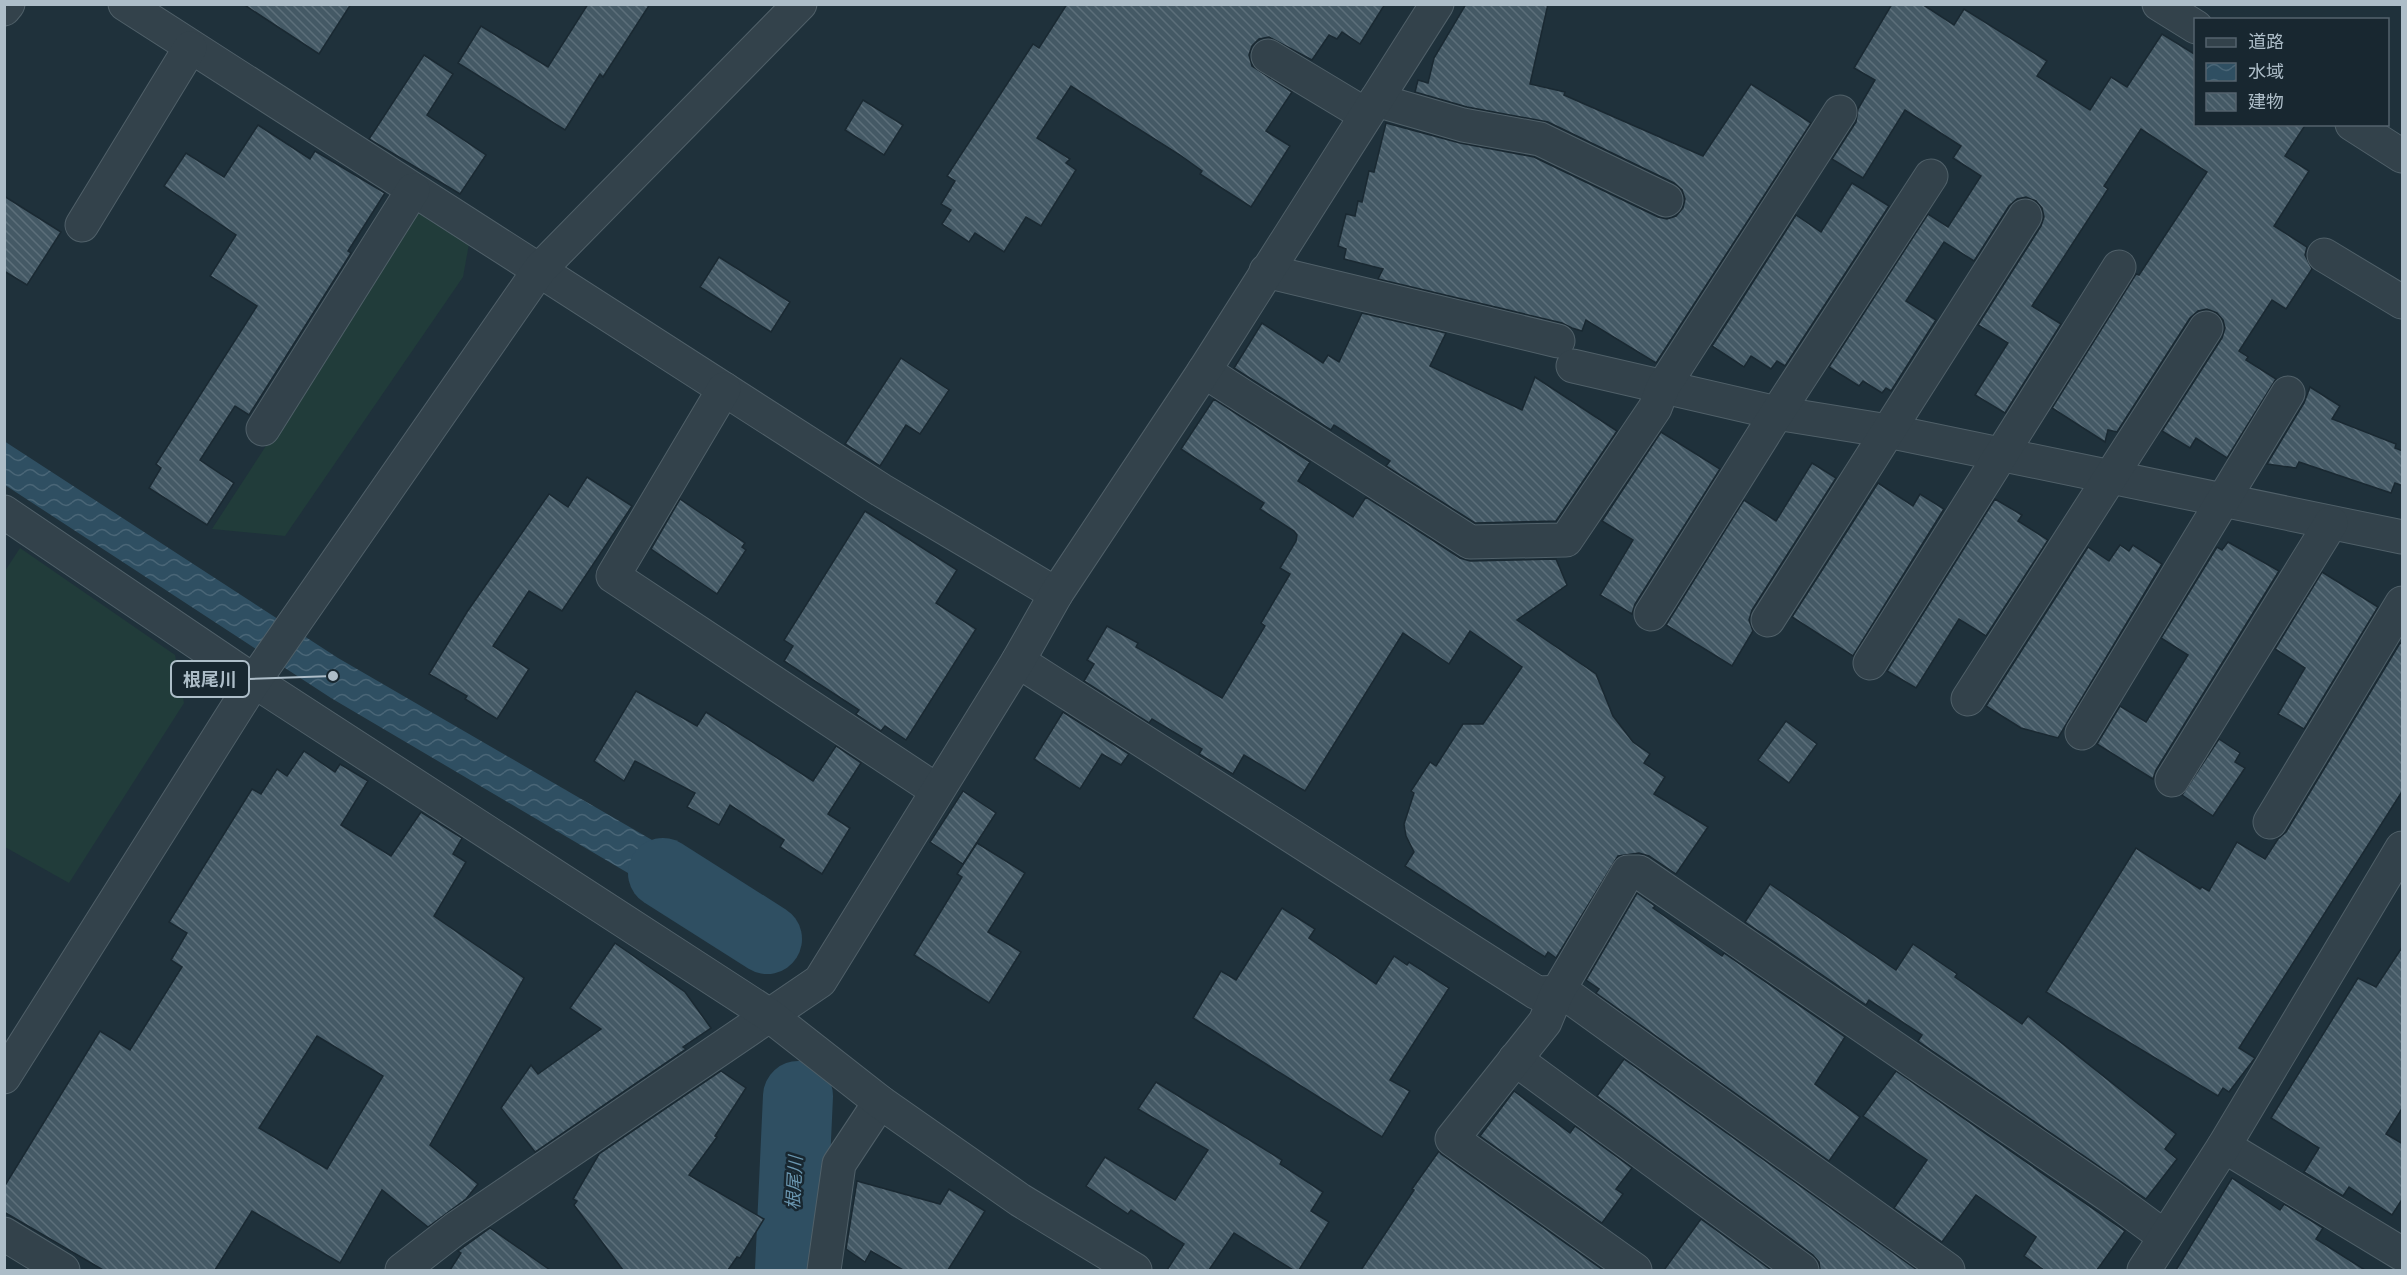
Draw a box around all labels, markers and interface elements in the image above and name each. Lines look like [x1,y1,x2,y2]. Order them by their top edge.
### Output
legend [2194,18,2389,126]
text: 道路 [2248,31,2284,52]
text: 水域 [2248,61,2284,82]
text: 建物 [2248,91,2284,112]
callout: 根尾川 [171,661,249,697]
text: 根尾川 [183,669,237,690]
water label: 根尾川 [782,1153,806,1211]

